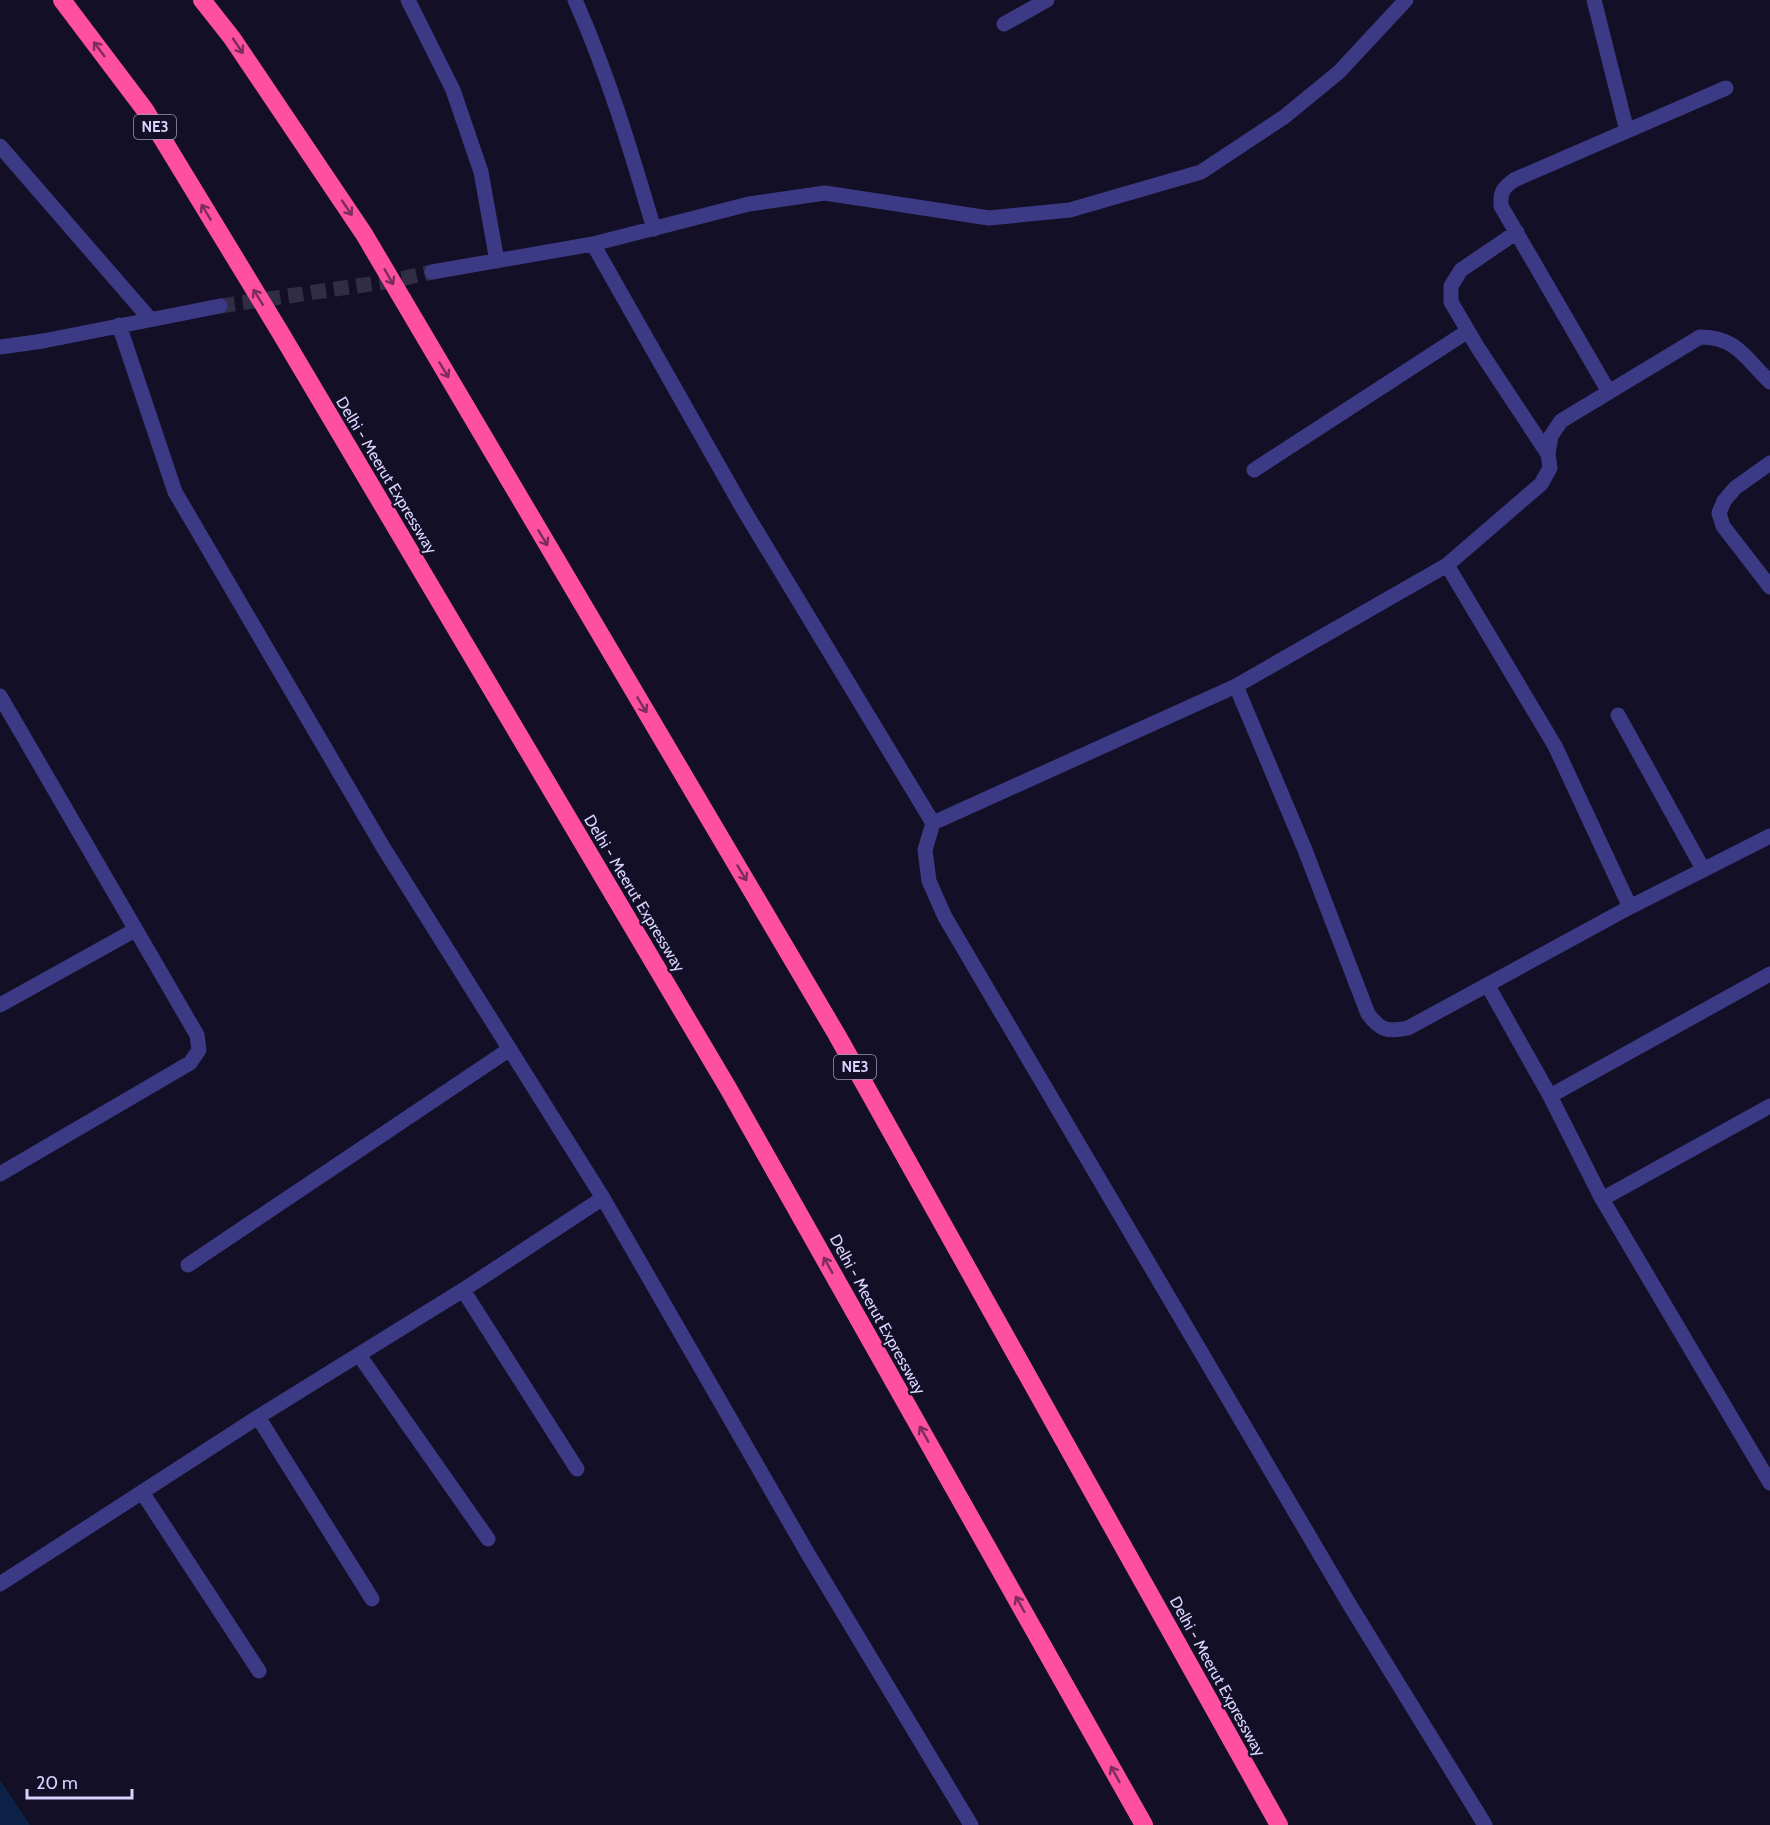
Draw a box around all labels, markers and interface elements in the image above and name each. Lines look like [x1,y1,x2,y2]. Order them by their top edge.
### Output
one-way arrow [232,38,244,54]
one-way arrow [93,42,105,58]
road number: NE3 [134,115,176,139]
one-way arrow [341,199,353,216]
one-way arrow [200,204,212,221]
one-way arrow [383,268,395,285]
one-way arrow [252,289,264,306]
one-way arrow [438,361,450,378]
street label: Delhi - Meerut Expressway [332,393,441,557]
one-way arrow [537,529,549,546]
one-way arrow [637,697,649,714]
street label: Delhi - Meerut Expressway [580,811,689,975]
one-way arrow [736,864,748,881]
road number: NE3 [834,1055,876,1079]
street label: Delhi - Meerut Expressway [826,1231,929,1397]
one-way arrow [822,1256,833,1274]
one-way arrow [918,1426,929,1444]
street label: Delhi - Meerut Expressway [1166,1593,1269,1759]
one-way arrow [1013,1596,1025,1613]
scale bar [27,1762,132,1800]
one-way arrow [1109,1766,1121,1783]
text: 20 m [36,1772,78,1794]

